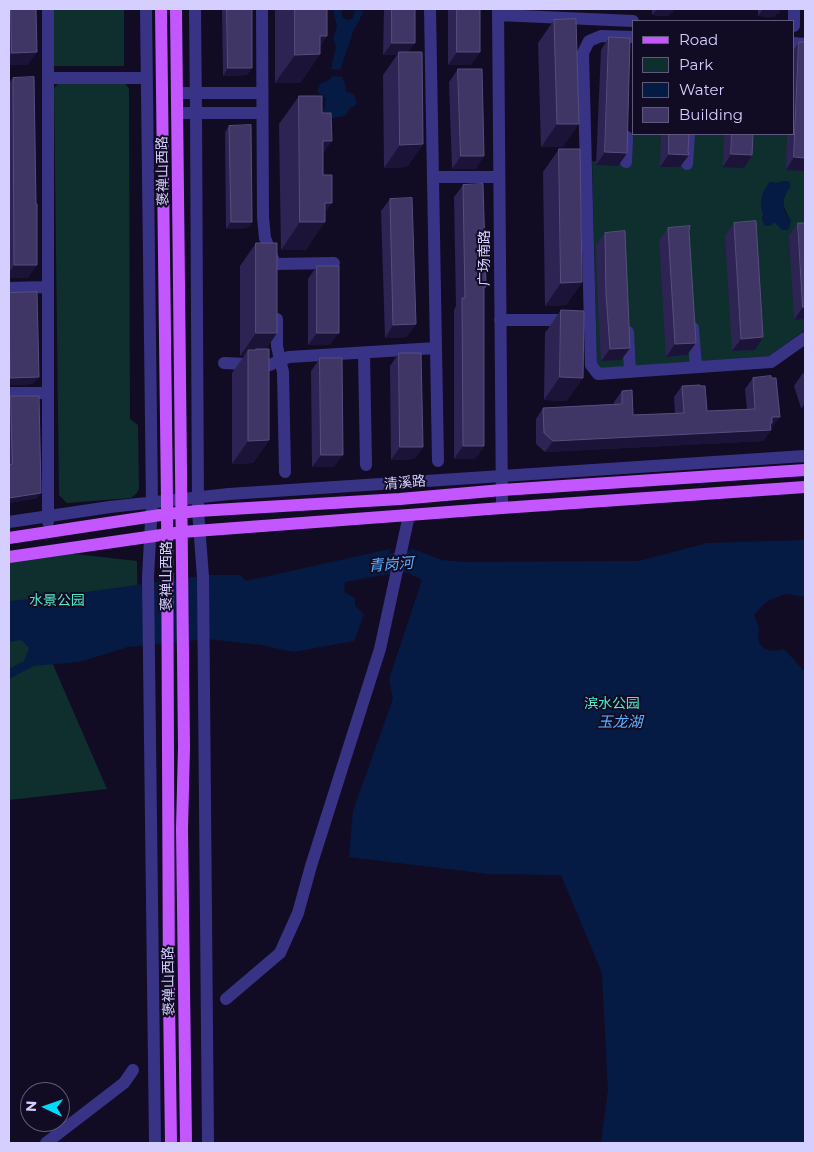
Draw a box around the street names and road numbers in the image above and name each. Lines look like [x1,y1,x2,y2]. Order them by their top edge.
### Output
street label: 褒禅山西路 [154,136,172,206]
street label: 广场南路 [477,230,493,286]
street label: 清溪路 [383,473,427,493]
street label: 褒禅山西路 [159,541,175,611]
street label: 褒禅山西路 [160,946,178,1016]

